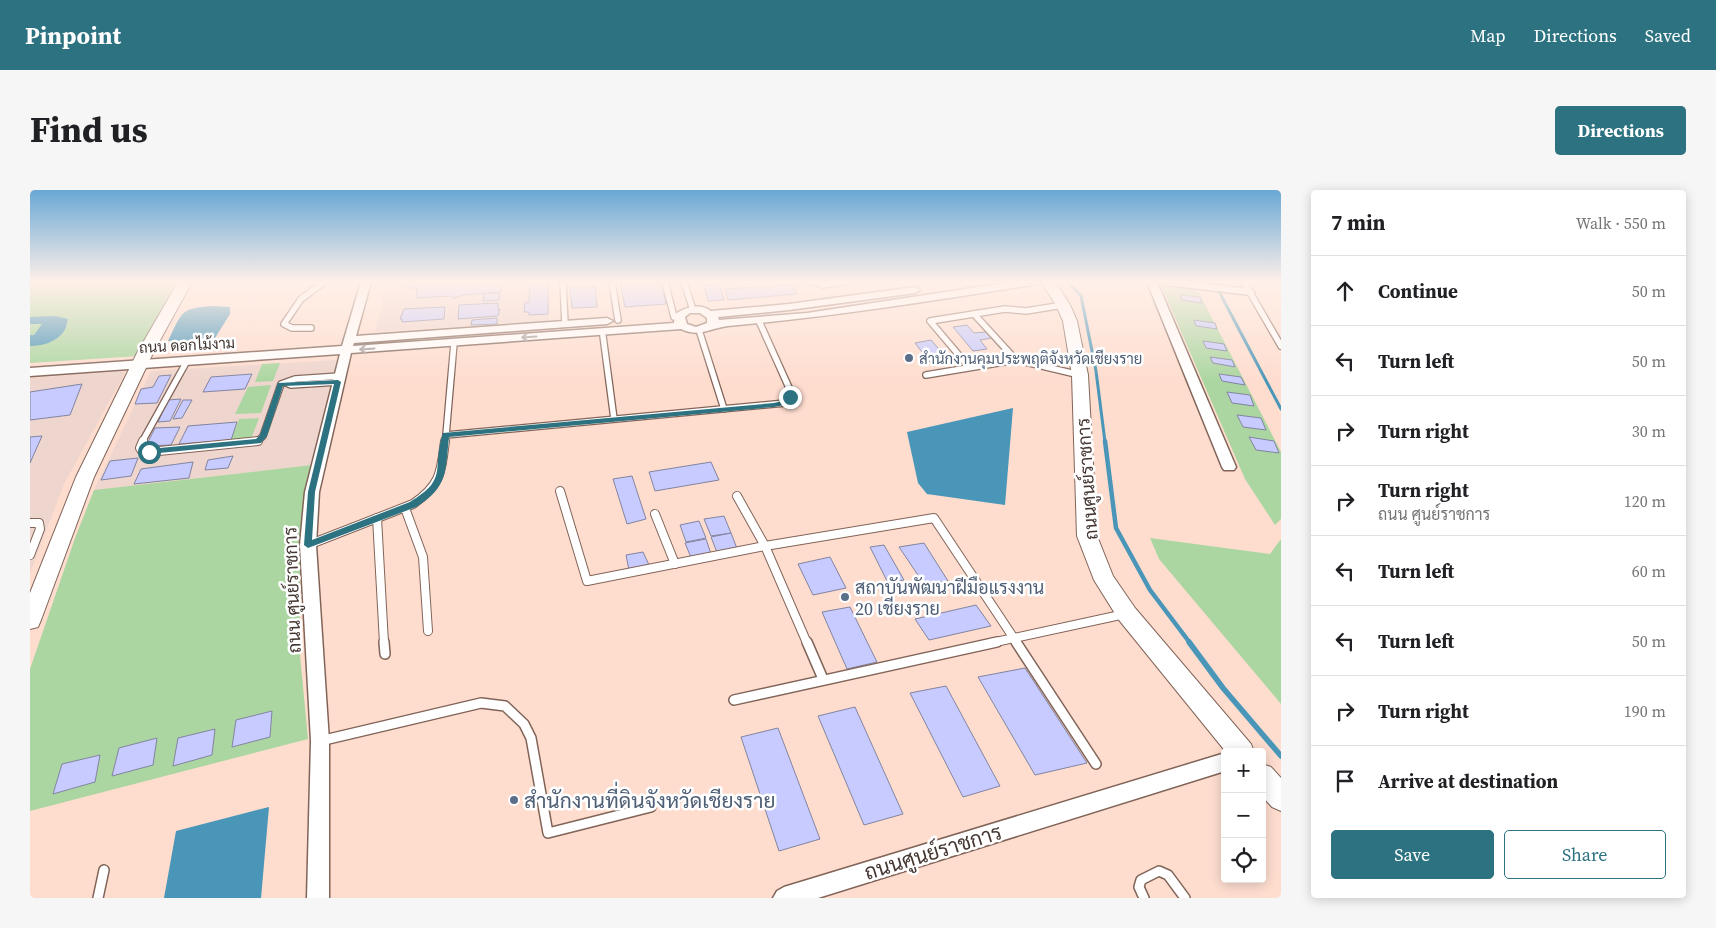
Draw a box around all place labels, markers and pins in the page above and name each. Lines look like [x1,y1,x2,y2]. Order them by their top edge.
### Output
place label: สำนักงานคุมประพฤติจังหวัดเชียงราย [919,348,1142,370]
marker: สำนักงานคุมประพฤติจังหวัดเชียงราย [903,352,915,364]
place label: สถาบันพัฒนาฝีมือแรงงาน 20 เชียงราย [855,575,1044,621]
marker: สถาบันพัฒนาฝีมือแรงงาน 20 เชียงราย [839,591,851,603]
place label: สำนักงานที่ดินจังหวัดเชียงราย [524,781,775,815]
marker: สำนักงานที่ดินจังหวัดเชียงราย [508,794,520,806]

